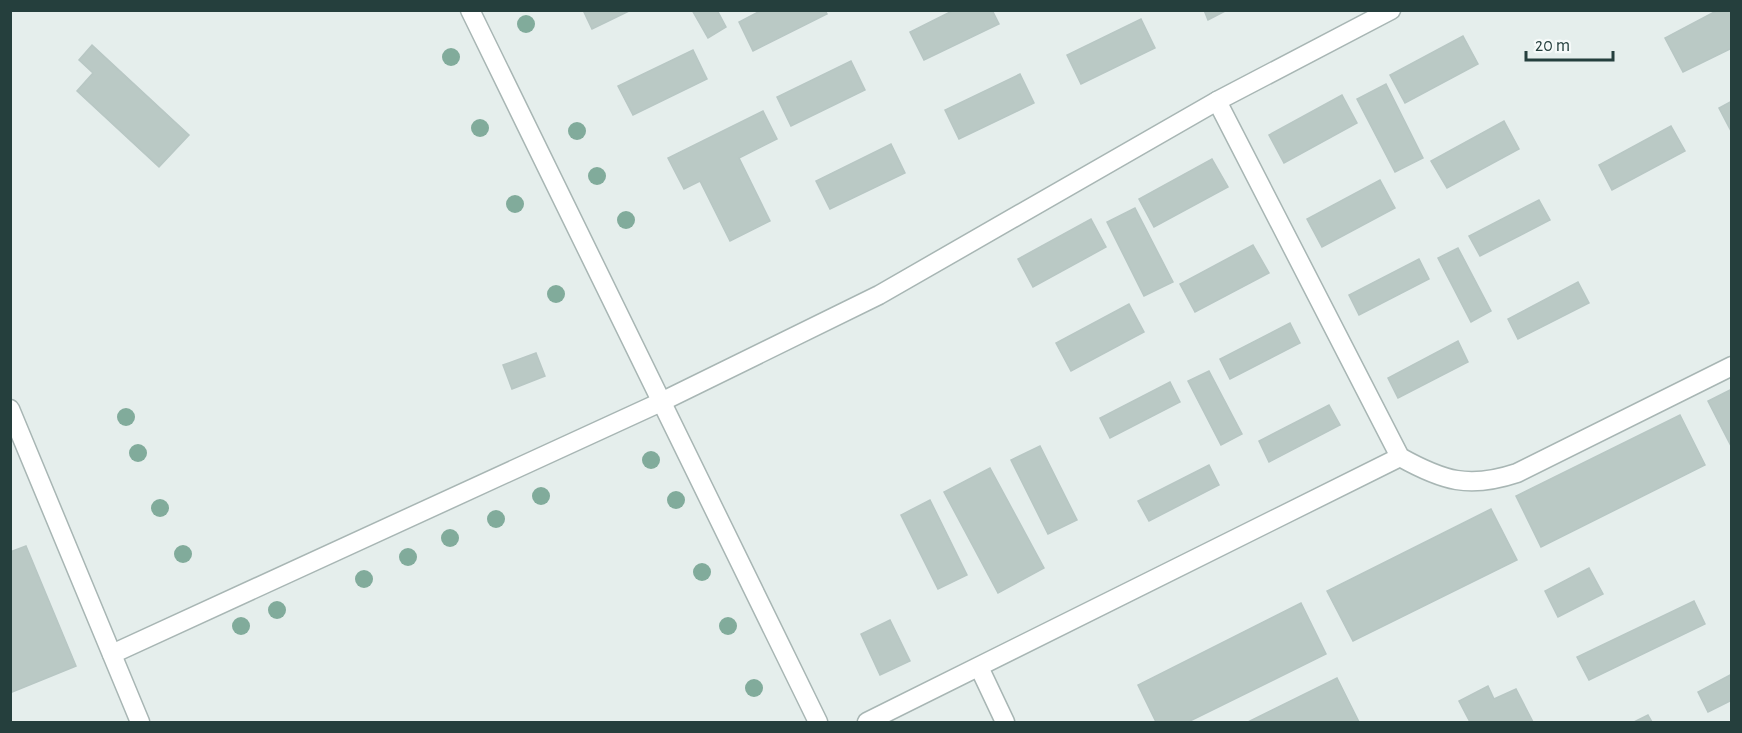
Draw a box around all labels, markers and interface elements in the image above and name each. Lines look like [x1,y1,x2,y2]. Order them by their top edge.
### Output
scale bar [1526,24,1613,62]
text: 20 m [1535,37,1570,55]

